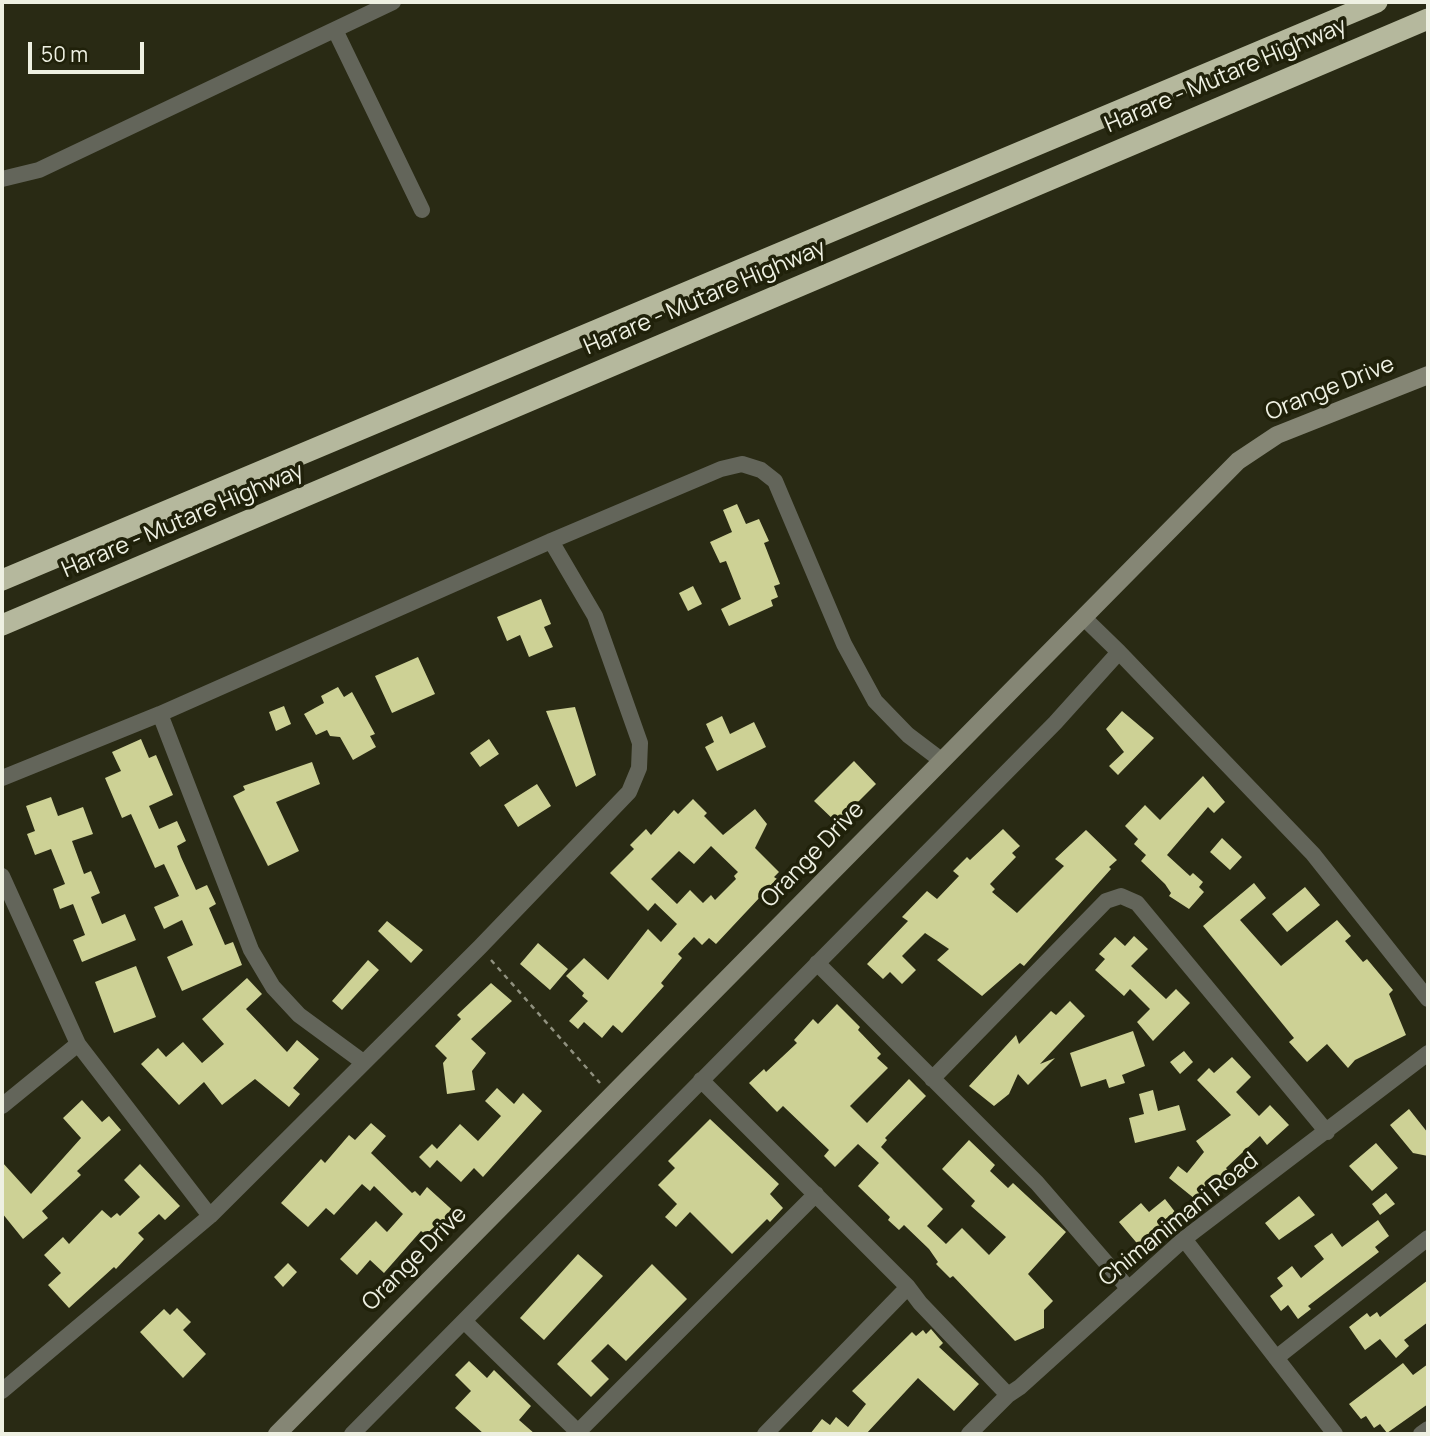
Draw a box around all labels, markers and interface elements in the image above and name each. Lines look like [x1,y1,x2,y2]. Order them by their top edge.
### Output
street label: Harare - Mutare Highway [1101,12,1351,140]
scale bar [32,28,147,72]
text: 50 m [41,40,88,68]
street label: Harare - Mutare Highway [580,234,830,362]
street label: Orange Drive [1262,351,1398,427]
street label: Harare - Mutare Highway [58,457,308,585]
street label: Orange Drive [756,796,870,914]
street label: Chimanimani Road [1094,1147,1264,1293]
street label: Orange Drive [357,1201,473,1317]

